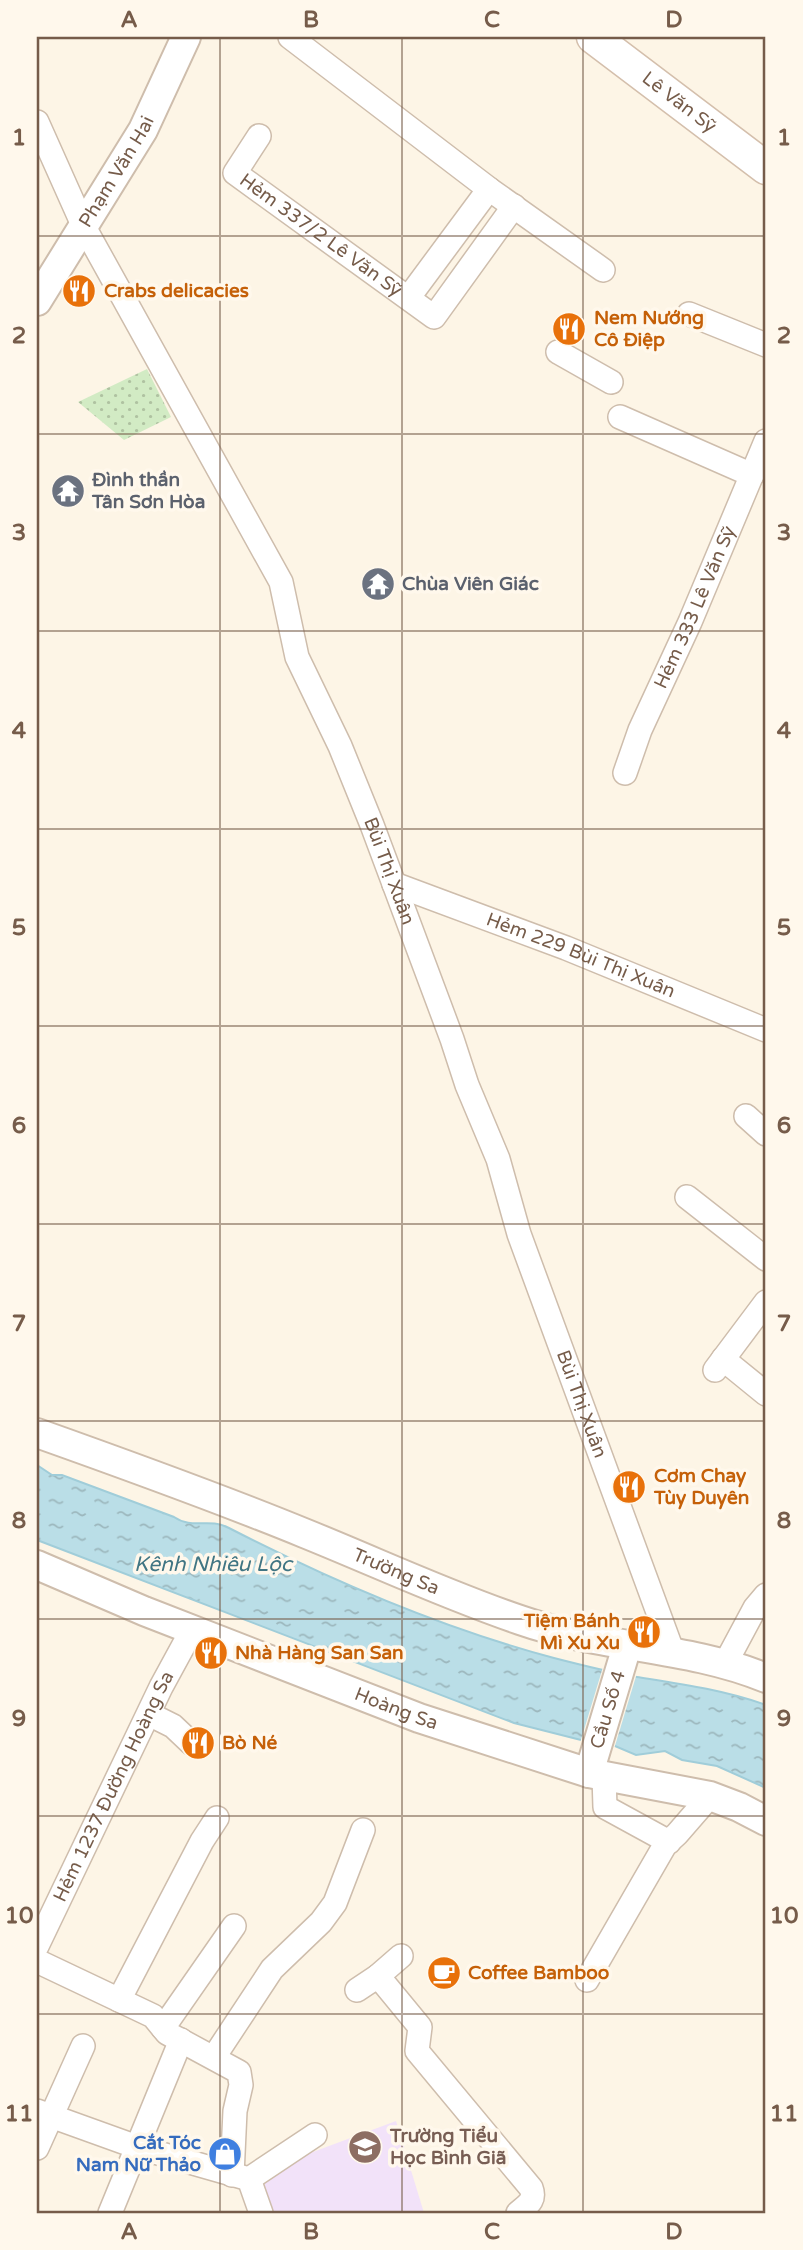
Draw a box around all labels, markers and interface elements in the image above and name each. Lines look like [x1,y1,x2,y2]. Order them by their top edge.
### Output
text: A [120,6,138,34]
text: B [303,6,319,34]
text: C [484,6,500,34]
text: D [665,6,683,34]
street label: Lê Văn Sỹ [638,67,721,137]
street label: Phạm Văn Hai [74,113,159,231]
text: 1 [12,124,26,152]
text: 1 [777,124,791,152]
street label: Hẻm 337/2 Lê Văn Sỹ [235,169,406,301]
restaurant icon: Crabs delicacies [60,272,98,310]
place label: Crabs delicacies [104,280,249,302]
place label: Nem Nướng Cô Điệp [594,307,704,352]
restaurant icon: Nem Nướng Cô Điệp [550,310,588,348]
text: 2 [12,322,26,350]
text: 2 [777,322,791,350]
place label: Đình thần Tân Sơn Hòa [91,469,205,513]
temple icon: Đình thần Tân Sơn Hòa [49,472,87,510]
text: 3 [12,519,26,547]
text: 3 [777,519,791,547]
street label: Hẻm 333 Lê Văn Sỹ [650,523,740,692]
temple icon: Chùa Viên Giác [359,565,397,603]
place label: Chùa Viên Giác [402,573,539,595]
text: 4 [12,717,27,745]
text: 4 [777,717,792,745]
street label: Bùi Thị Xuân [359,814,419,928]
street label: Hẻm 229 Bùi Thị Xuân [483,908,678,1003]
text: 5 [12,914,26,942]
text: 5 [777,914,791,942]
text: 6 [12,1112,26,1140]
text: 6 [777,1112,791,1140]
text: 7 [12,1310,26,1338]
text: 7 [777,1310,791,1338]
street label: Bùi Thị Xuân [552,1347,611,1461]
place label: Cơm Chay Tùy Duyên [653,1465,749,1510]
restaurant icon: Cơm Chay Tùy Duyên [610,1468,648,1506]
text: 8 [12,1507,26,1535]
text: 8 [777,1507,791,1535]
street label: Trường Sa [349,1544,443,1599]
water label: Kênh Nhiêu Lộc [134,1552,294,1577]
place label: Tiệm Bánh Mì Xu Xu [523,1610,620,1654]
restaurant icon: Tiệm Bánh Mì Xu Xu [625,1613,663,1651]
restaurant icon: Nhà Hàng San San [192,1634,230,1672]
place label: Nhà Hàng San San [235,1642,404,1665]
street label: Hẻm 1237 Đường Hoàng Sa [49,1667,179,1905]
street label: Cầu Số 4 [586,1668,630,1751]
street label: Hoàng Sa [351,1683,441,1734]
text: 9 [12,1705,26,1733]
text: 9 [777,1705,791,1733]
restaurant icon: Bò Né [179,1724,217,1762]
place label: Bò Né [222,1732,278,1754]
text: 10 [5,1902,33,1930]
text: 10 [770,1902,798,1930]
cafe icon: Coffee Bamboo [425,1954,463,1992]
place label: Coffee Bamboo [468,1962,609,1984]
text: 11 [5,2100,33,2128]
text: 11 [770,2100,798,2128]
place label: Trường Tiểu Học Bình Giã [389,2125,506,2169]
school or university icon: Trường Tiểu Học Bình Giã [346,2128,384,2166]
place label: Cắt Tóc Nam Nữ Thảo [76,2132,201,2176]
shop icon: Cắt Tóc Nam Nữ Thảo [206,2135,244,2173]
text: A [120,2218,138,2246]
text: B [303,2218,319,2246]
text: C [484,2218,500,2246]
text: D [665,2218,683,2246]

